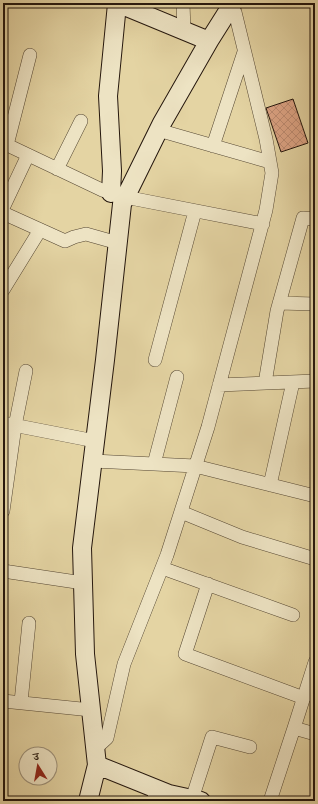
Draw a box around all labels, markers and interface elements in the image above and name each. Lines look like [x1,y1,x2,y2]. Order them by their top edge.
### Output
north arrow [18,746,58,786]
text: उ [31,749,42,765]

